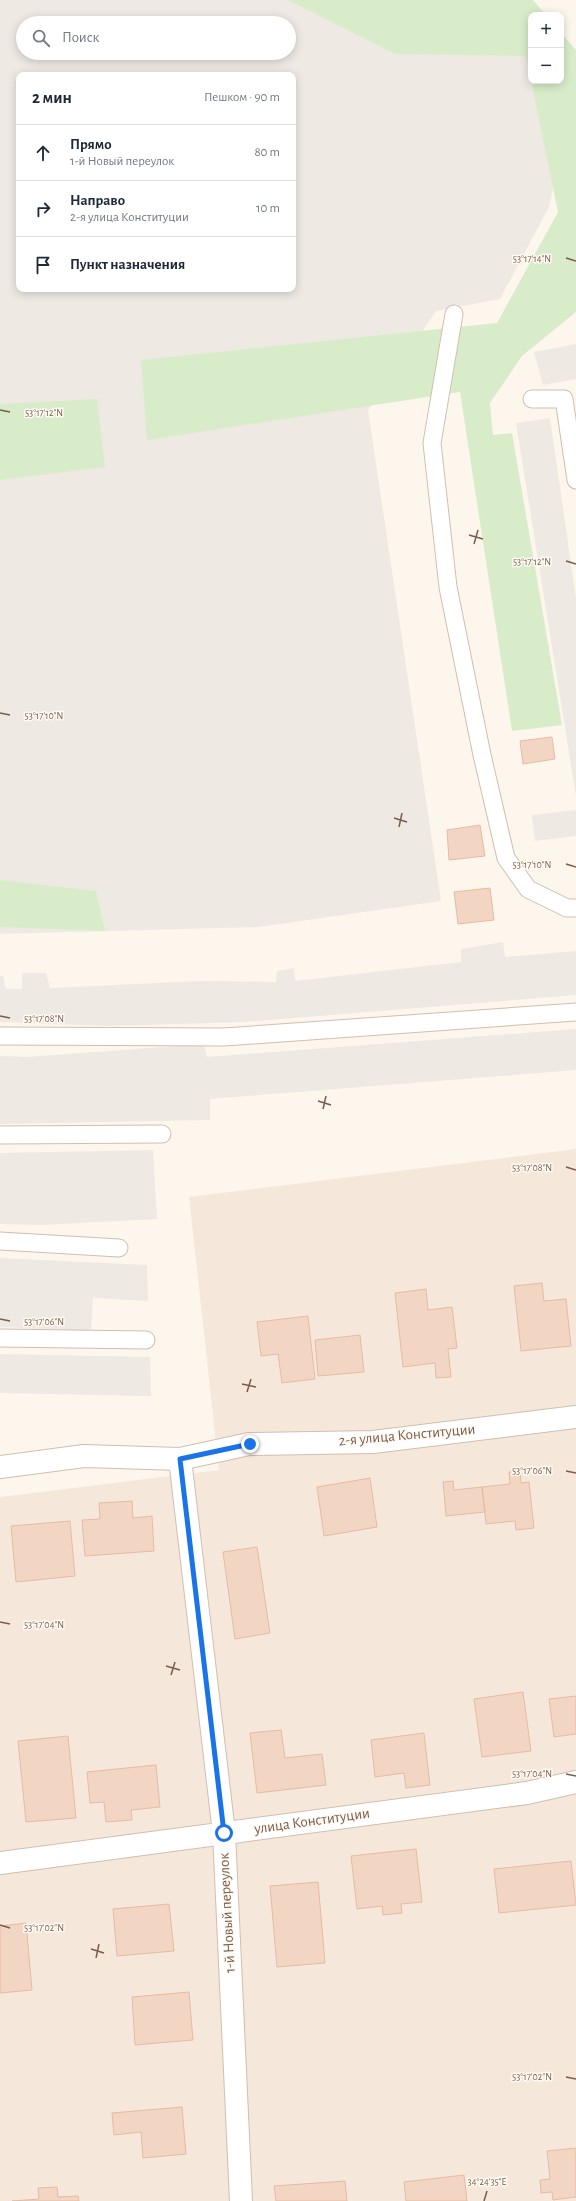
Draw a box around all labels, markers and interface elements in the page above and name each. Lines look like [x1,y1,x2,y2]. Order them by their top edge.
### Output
map controls [528,12,564,84]
button: + [528,12,564,48]
search box [16,16,296,60]
icon: search [30,27,52,49]
text: Поиск [62,30,100,45]
button: − [528,48,564,84]
text: 2 мин [32,89,72,106]
text: Пешком · 90 m [204,91,280,104]
text: Прямо [70,137,112,152]
icon: ahead [32,142,54,164]
text: 80 m [254,146,280,159]
text: 1-й Новый переулок [70,155,174,168]
text: Направо [70,193,125,208]
icon: right [32,198,54,220]
text: 10 m [256,202,280,215]
text: 2-я улица Конституции [70,211,189,224]
icon: arrive [32,254,54,276]
text: 53°17'14"N [513,254,551,264]
text: Пункт назначения [70,257,185,272]
text: 53°17'12"N [25,408,63,418]
text: 53°17'12"N [513,557,551,567]
text: 53°17'10"N [25,711,63,721]
text: 53°17'10"N [513,860,551,870]
text: 53°17'08"N [24,1014,64,1024]
text: 53°17'08"N [512,1163,552,1173]
text: 53°17'06"N [24,1317,64,1327]
street label: 2-я улица Конституции [338,1422,476,1448]
route end [241,1435,259,1453]
text: 53°17'06"N [512,1466,552,1476]
text: 53°17'04"N [24,1620,64,1630]
text: 53°17'04"N [512,1769,552,1779]
street label: улица Конституции [252,1805,371,1837]
route start [215,1824,233,1842]
street label: 1-й Новый переулок [216,1852,238,1973]
text: 53°17'02"N [24,1923,64,1933]
text: 53°17'02"N [512,2072,552,2082]
text: 34°24'35"E [468,2177,507,2187]

